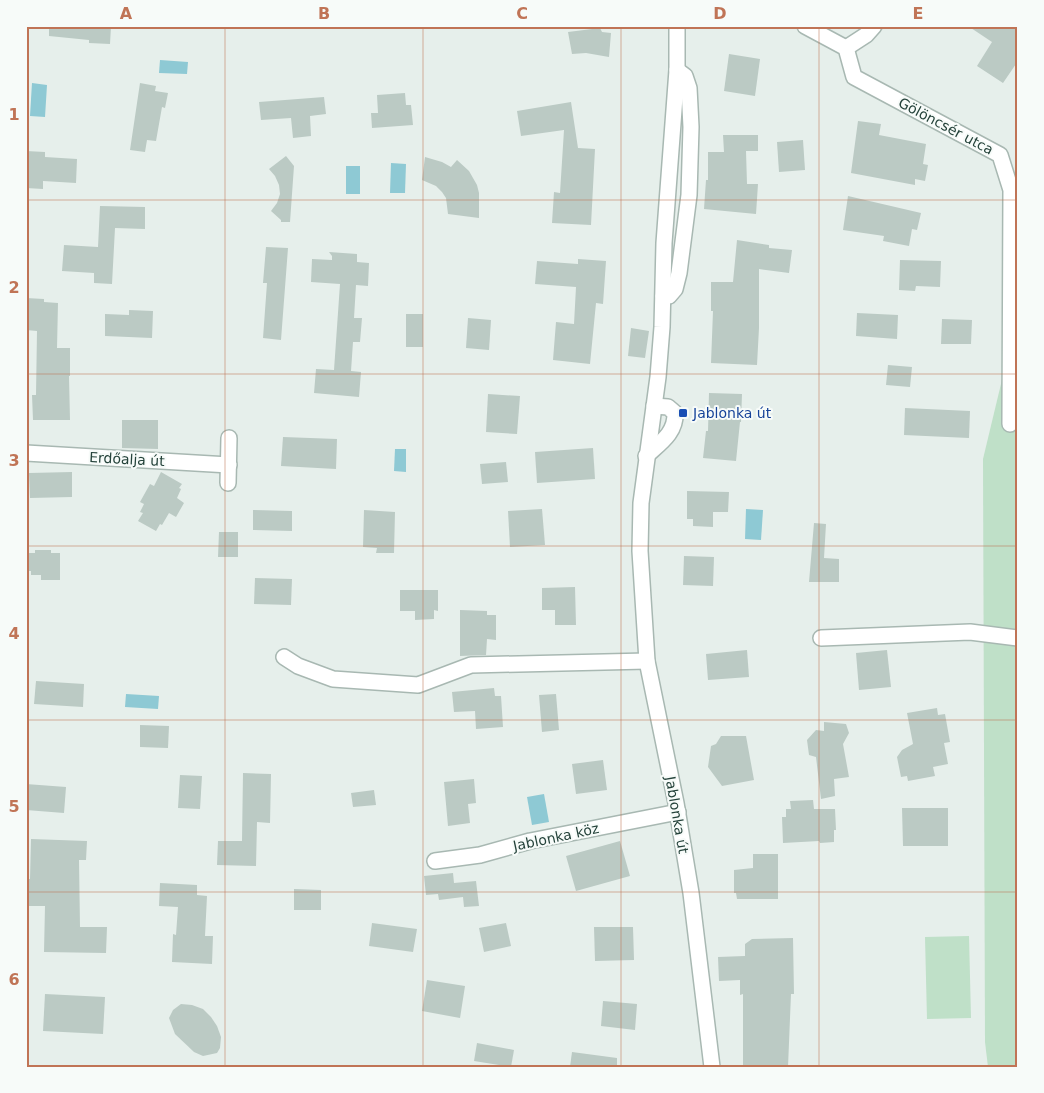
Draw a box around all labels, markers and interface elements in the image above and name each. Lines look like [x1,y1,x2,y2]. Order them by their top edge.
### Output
text: A [120,4,133,23]
text: B [318,4,330,23]
text: C [516,4,528,23]
text: D [713,4,727,23]
text: E [913,4,923,23]
street label: Gölöncsér utca [896,94,996,158]
text: 1 [8,105,20,124]
text: 2 [8,278,20,297]
place label: Jablonka út [692,405,772,421]
marker: Jablonka út [677,407,689,419]
street label: Erdőalja út [89,449,166,469]
text: 3 [8,451,20,470]
text: 4 [8,624,20,643]
street label: Jablonka út [662,774,692,855]
text: 5 [8,797,20,816]
street label: Jablonka köz [511,820,600,854]
text: 6 [8,970,20,989]

